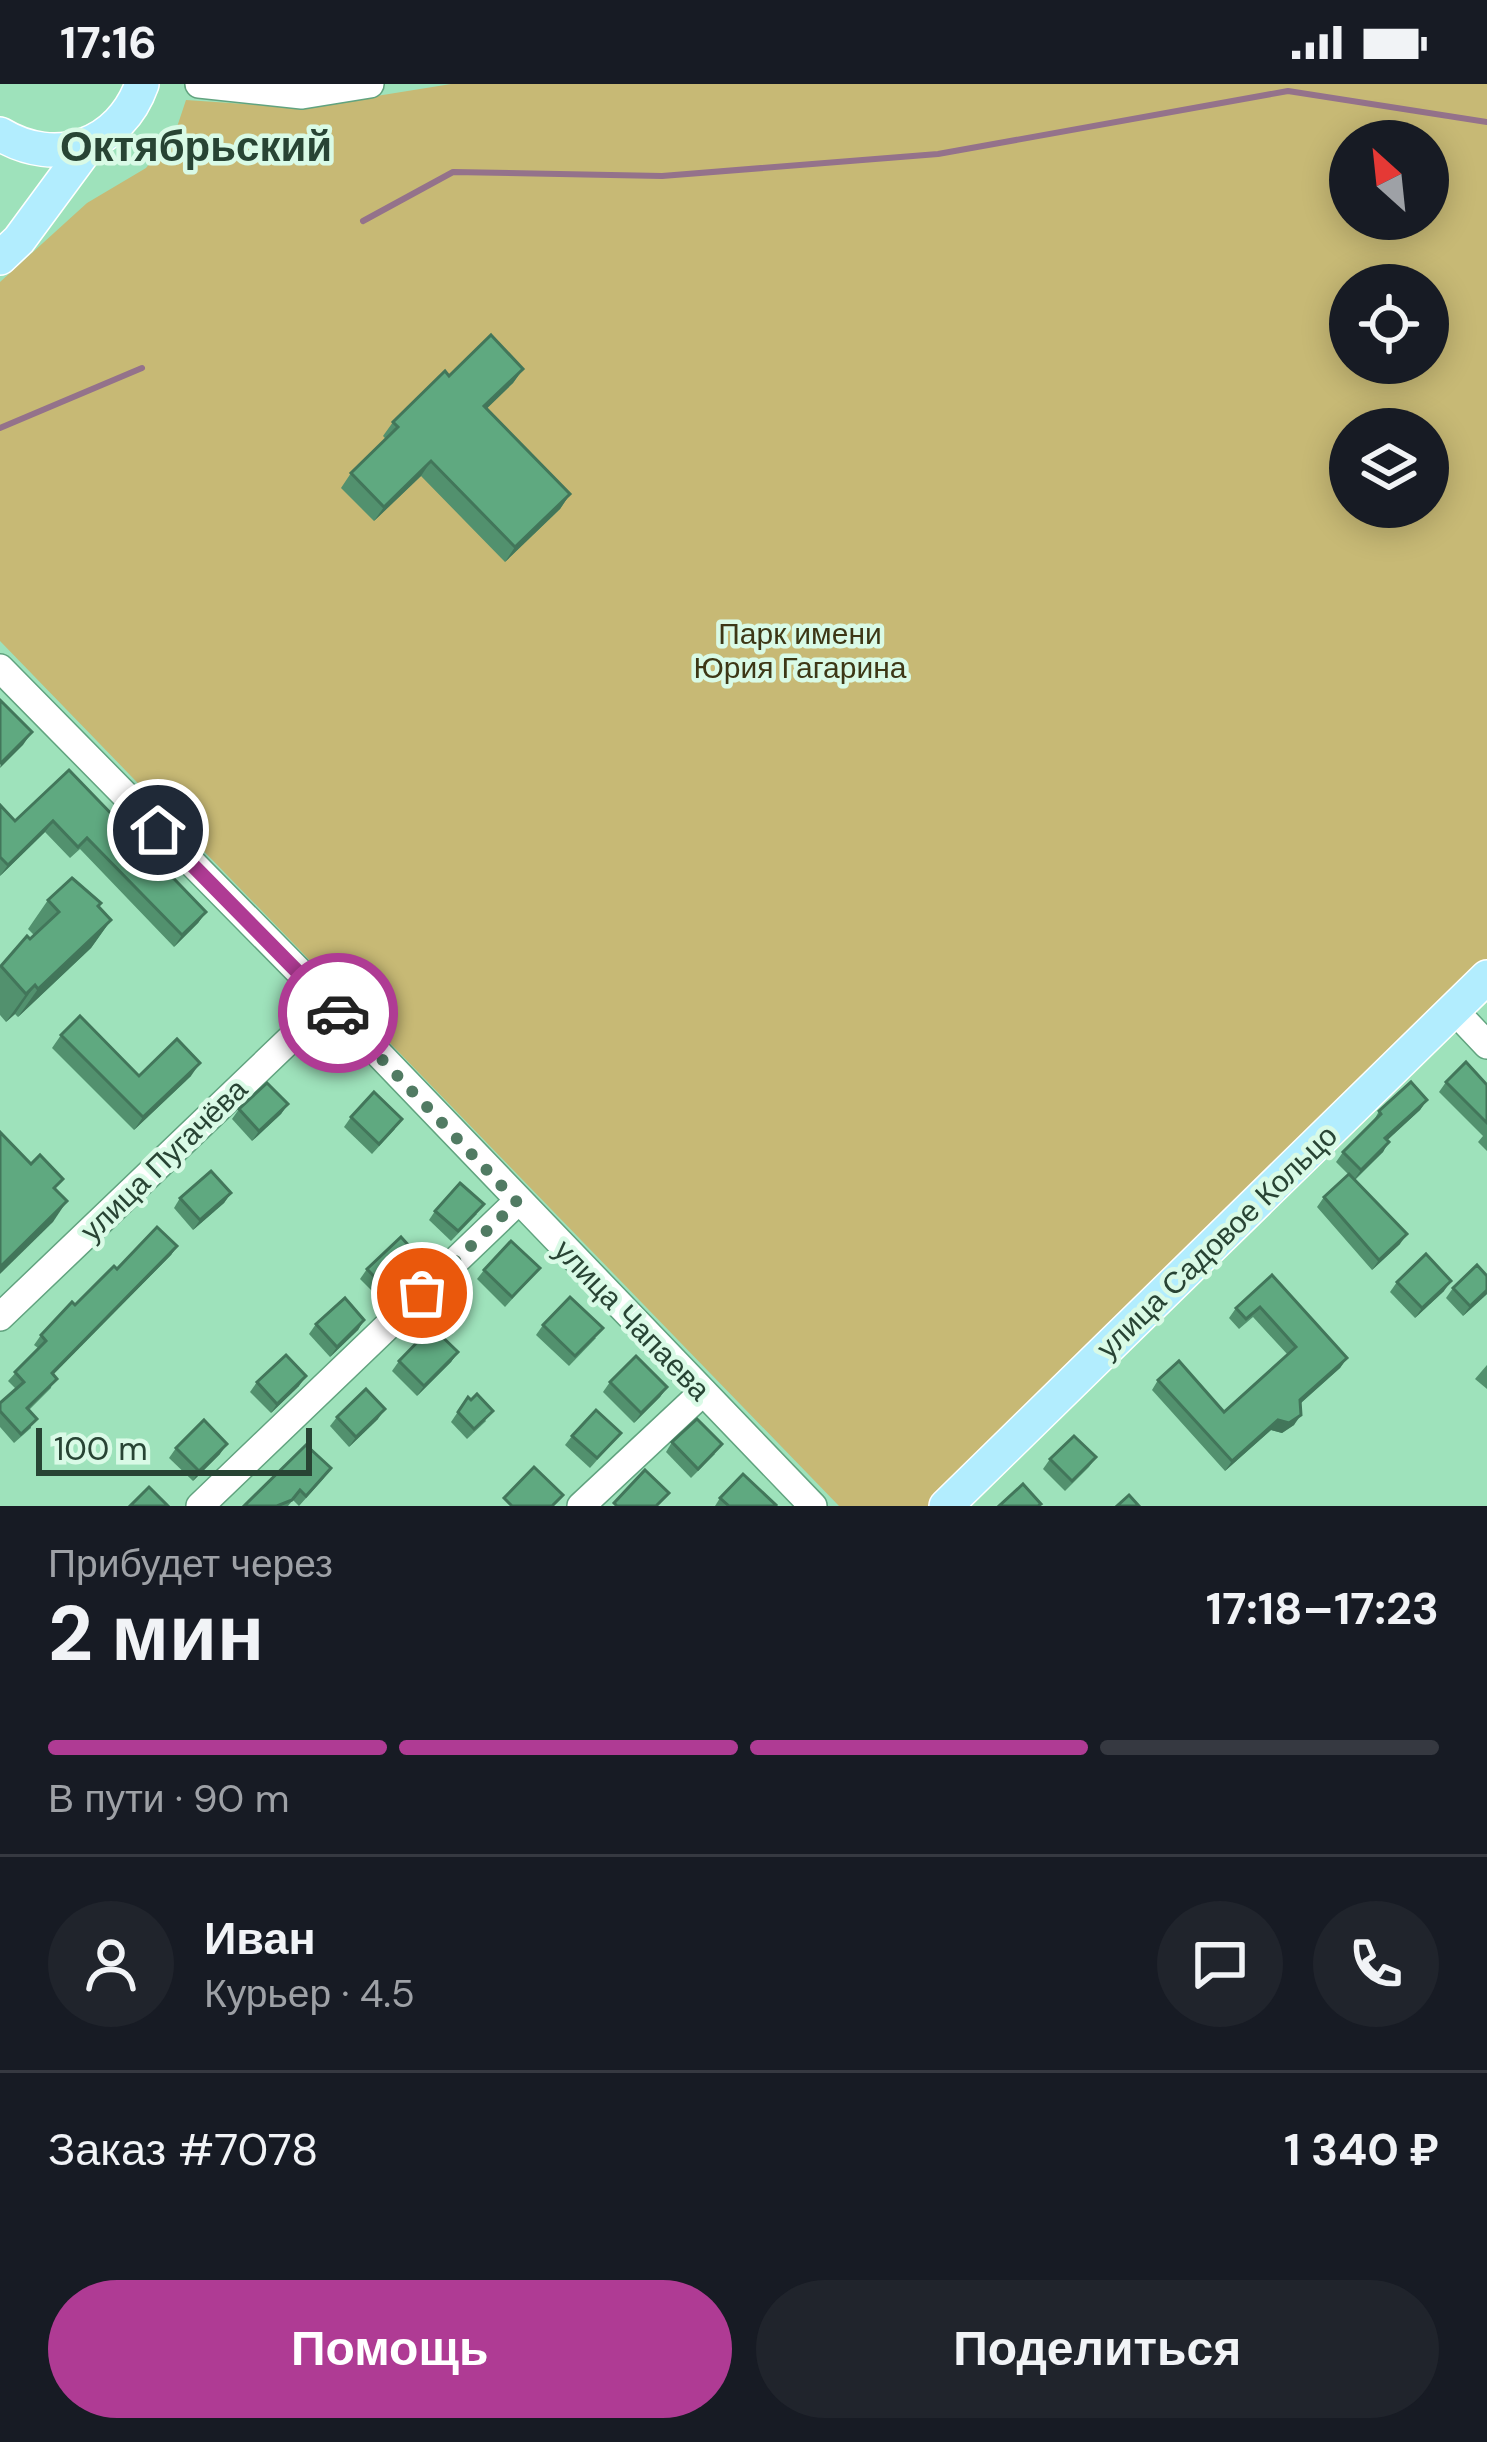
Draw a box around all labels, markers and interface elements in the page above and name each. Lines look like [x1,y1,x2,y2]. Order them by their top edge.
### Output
text: 17:16 [60,13,157,72]
district label: Октябрьский [60,119,332,174]
north arrow [1329,120,1449,240]
map controls [1329,120,1449,528]
button: locate [1329,264,1449,384]
button: layers [1329,408,1449,528]
park label: Парк имени Юрия Гагарина [694,614,907,687]
pin [107,779,209,881]
icon: home [125,797,191,863]
courier [278,953,398,1073]
icon: car [305,980,371,1046]
street label: улица Пугачёва [72,1070,256,1249]
street label: улица Садовое Кольцо [1088,1116,1345,1367]
street label: улица Чапаева [546,1231,719,1409]
pin [371,1242,473,1344]
icon: bag [389,1260,455,1326]
scale bar [36,1422,312,1475]
text: 100 m [54,1427,148,1470]
text: Прибудет через [48,1538,333,1589]
text: 17:18–17:23 [1206,1579,1439,1638]
text: 2 мин [48,1583,264,1684]
text: В пути · 90 m [48,1773,289,1824]
button: person [48,1901,174,2027]
button: chat [1157,1901,1283,2027]
button: phone [1313,1901,1439,2027]
text: Иван [204,1909,316,1968]
text: Курьер · 4.5 [204,1968,415,2019]
text: Заказ #7078 [48,2120,318,2179]
text: 1 340 ₽ [1284,2120,1439,2179]
button: Помощь [48,2280,732,2418]
button: Поделиться [756,2280,1439,2418]

